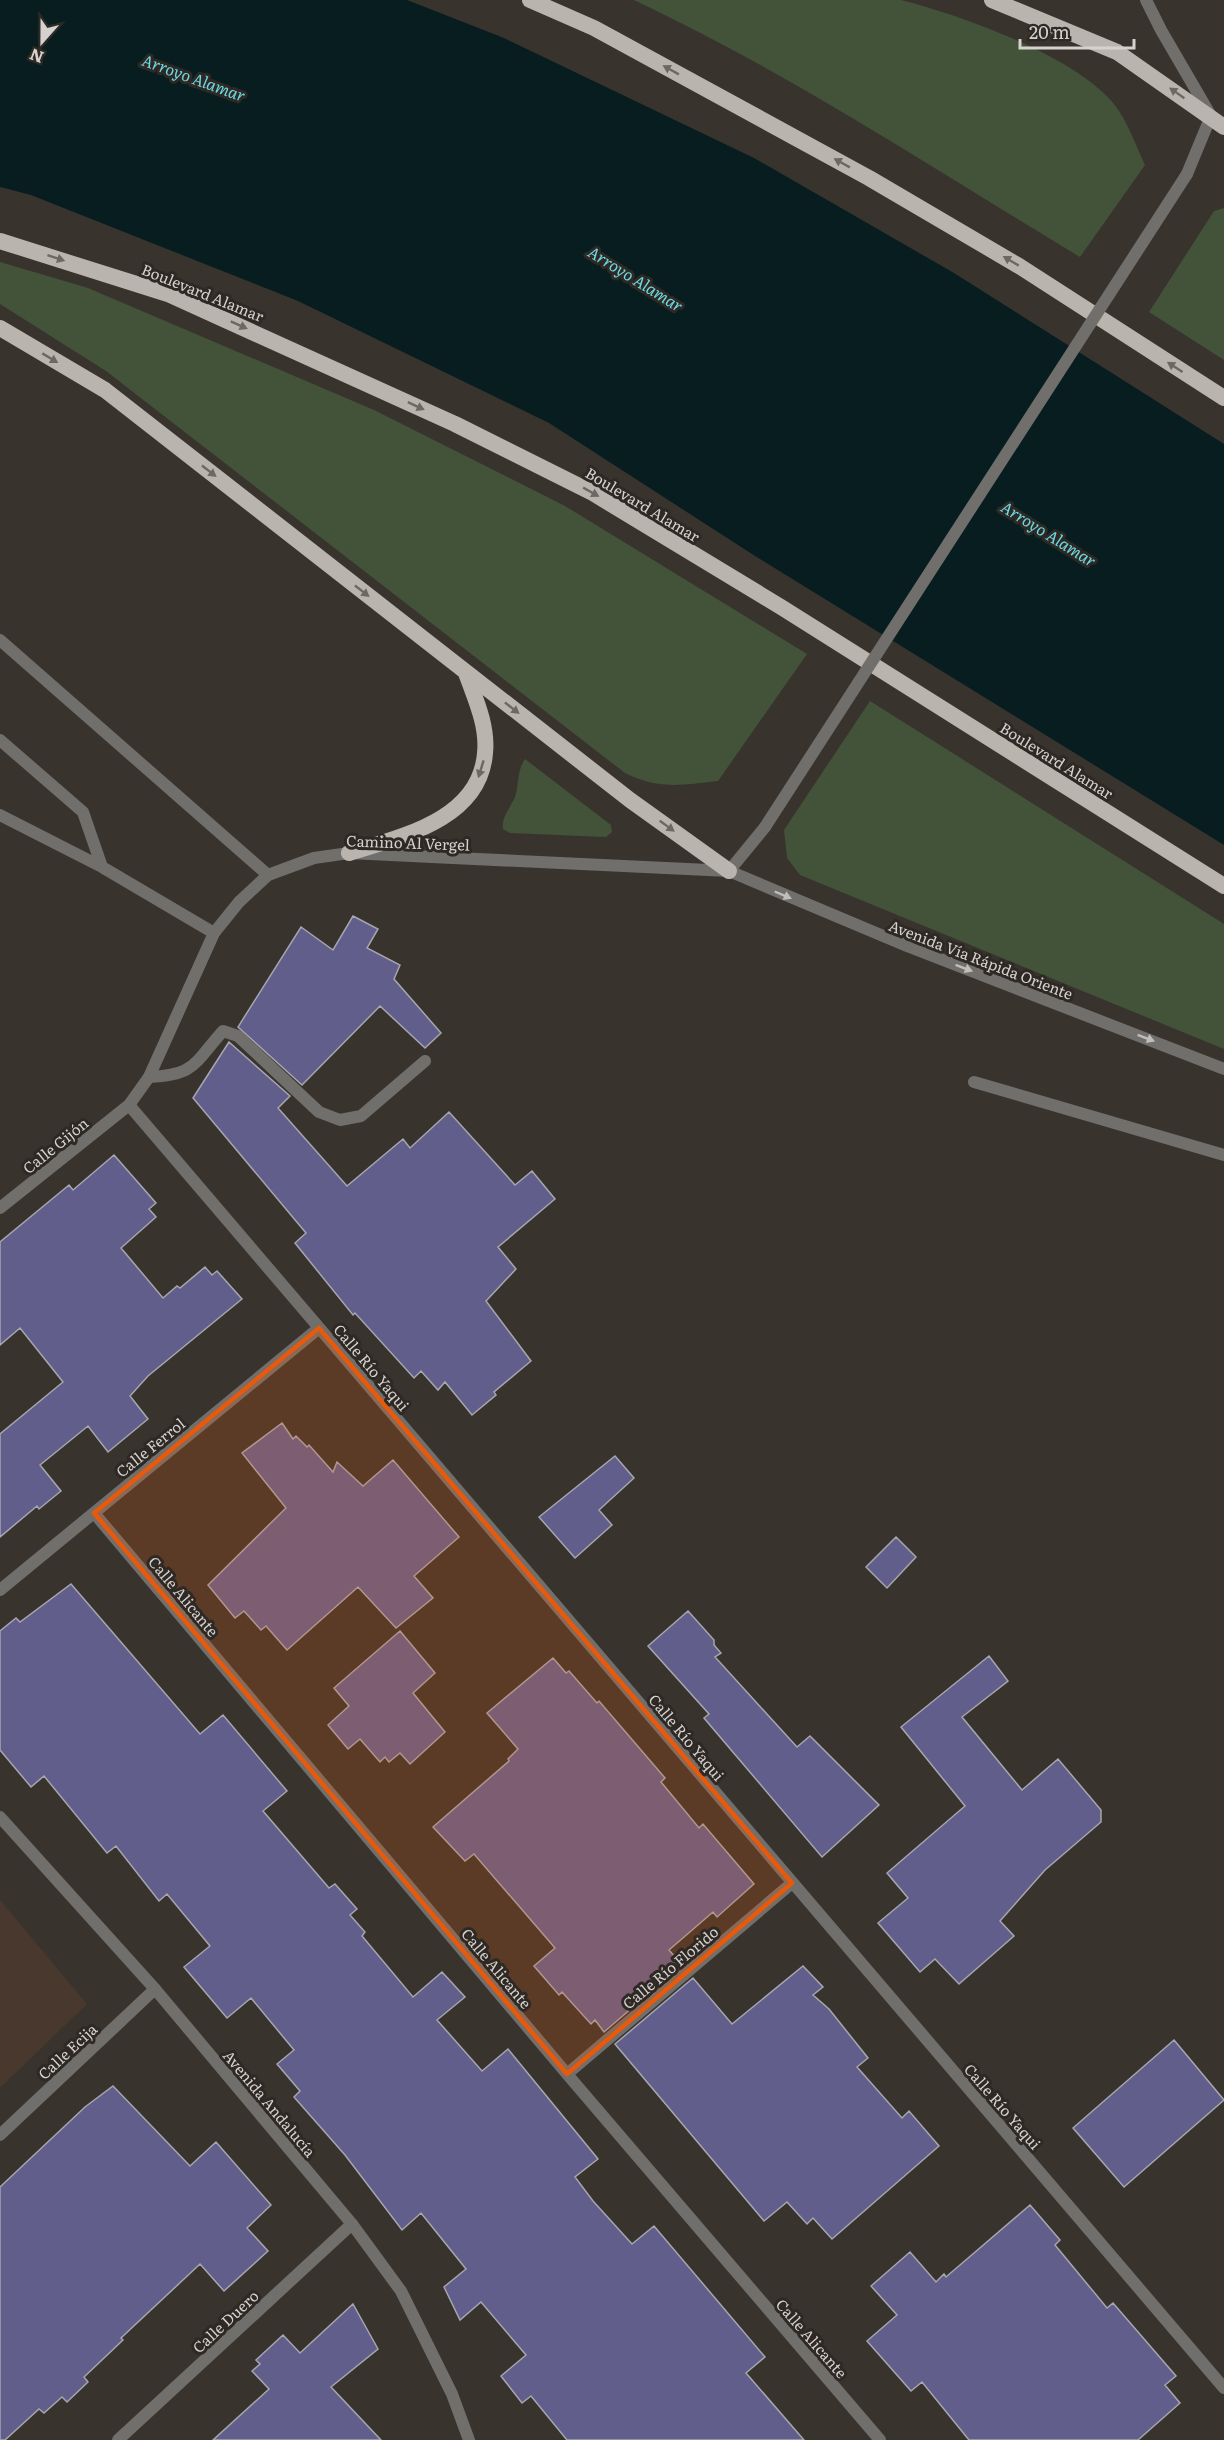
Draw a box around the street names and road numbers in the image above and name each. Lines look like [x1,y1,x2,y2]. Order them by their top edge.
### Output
street label: Boulevard Alamar [138,257,268,327]
street label: Boulevard Alamar [581,461,705,547]
street label: Boulevard Alamar [996,716,1118,804]
street label: Camino Al Vergel [346,828,470,856]
street label: Avenida Vía Rápida Oriente [886,913,1077,1005]
street label: Calle Gijón [17,1111,93,1179]
street label: Calle Río Yaqui [329,1318,415,1416]
street label: Calle Ferrol [111,1412,189,1482]
street label: Calle Alicante [143,1551,225,1641]
street label: Calle Río Yaqui [644,1688,730,1786]
street label: Calle Río Florido [617,1920,723,2014]
street label: Calle Alicante [456,1923,538,2013]
street label: Calle Ecija [32,2017,102,2085]
street label: Avenida Andalucía [218,2044,322,2162]
street label: Calle Río Yaqui [959,2058,1047,2154]
street label: Calle Duero [187,2284,264,2358]
street label: Calle Alicante [771,2293,853,2383]

